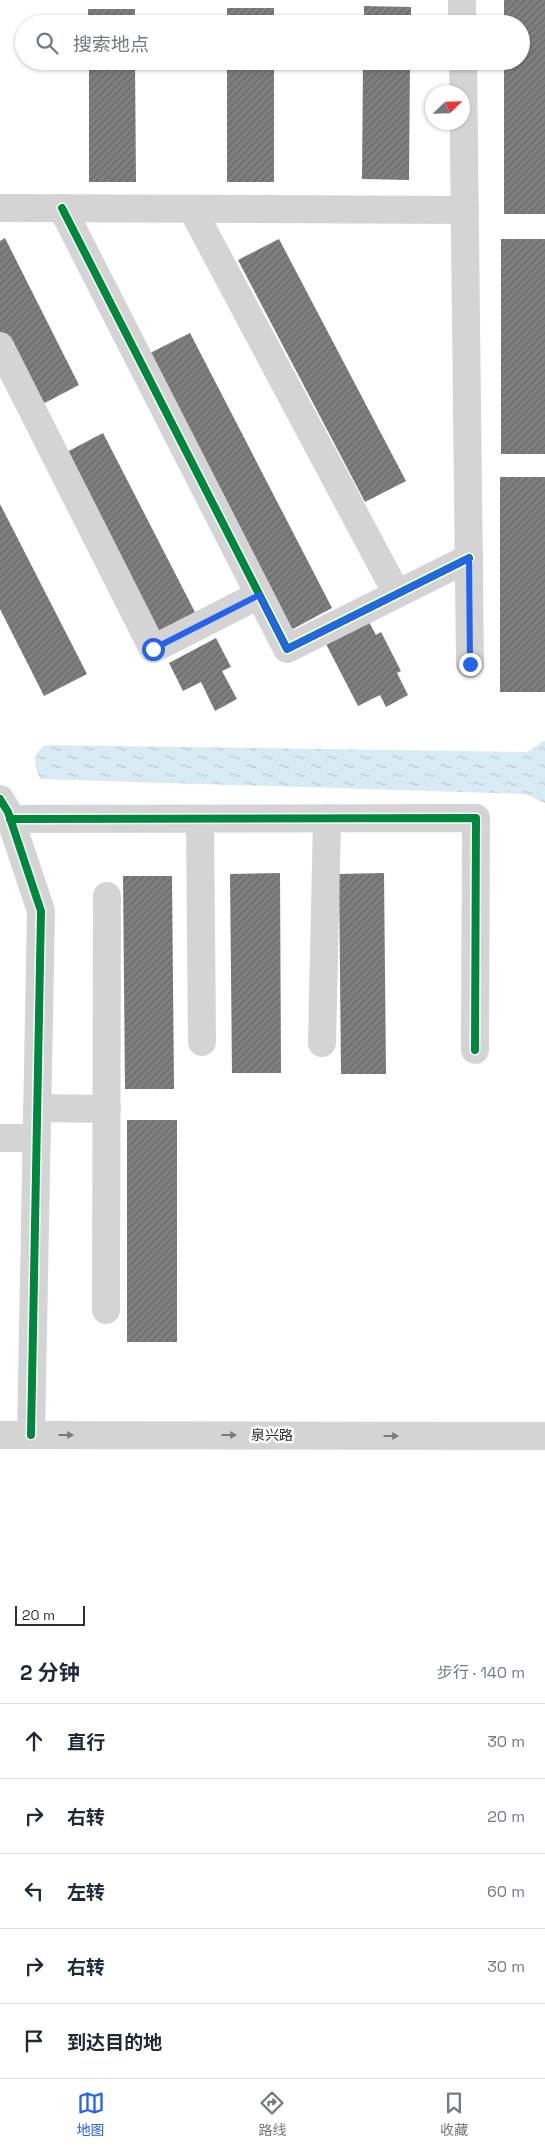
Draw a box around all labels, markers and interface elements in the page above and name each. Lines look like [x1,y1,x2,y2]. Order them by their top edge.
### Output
search box [15,15,530,70]
icon: search [33,29,61,57]
text: 搜索地点 [73,32,149,57]
north arrow [425,85,470,130]
route start [142,638,165,661]
route end [459,653,482,676]
street label: 泉兴路 [251,1426,293,1444]
one-way arrow [58,1431,74,1439]
one-way arrow [221,1431,237,1439]
one-way arrow [383,1432,399,1440]
scale bar [15,1603,85,1626]
text: 20 m [22,1606,55,1624]
text: 2 分钟 [20,1659,80,1686]
text: 步行 · 140 m [437,1662,525,1683]
icon: ahead [20,1727,48,1755]
text: 直行 [67,1730,105,1755]
text: 30 m [487,1731,525,1752]
icon: right [20,1802,48,1830]
text: 右转 [67,1805,105,1830]
text: 20 m [487,1806,525,1827]
icon: left [20,1877,48,1905]
text: 左转 [67,1880,105,1905]
text: 60 m [487,1881,525,1902]
icon: right [20,1952,48,1980]
text: 右转 [67,1955,105,1980]
text: 30 m [487,1956,525,1977]
icon: arrive [20,2027,48,2055]
text: 到达目的地 [67,2030,162,2055]
tab: 地图 [77,2089,105,2139]
tab: 路线 [258,2089,286,2139]
tab: 收藏 [440,2089,468,2139]

